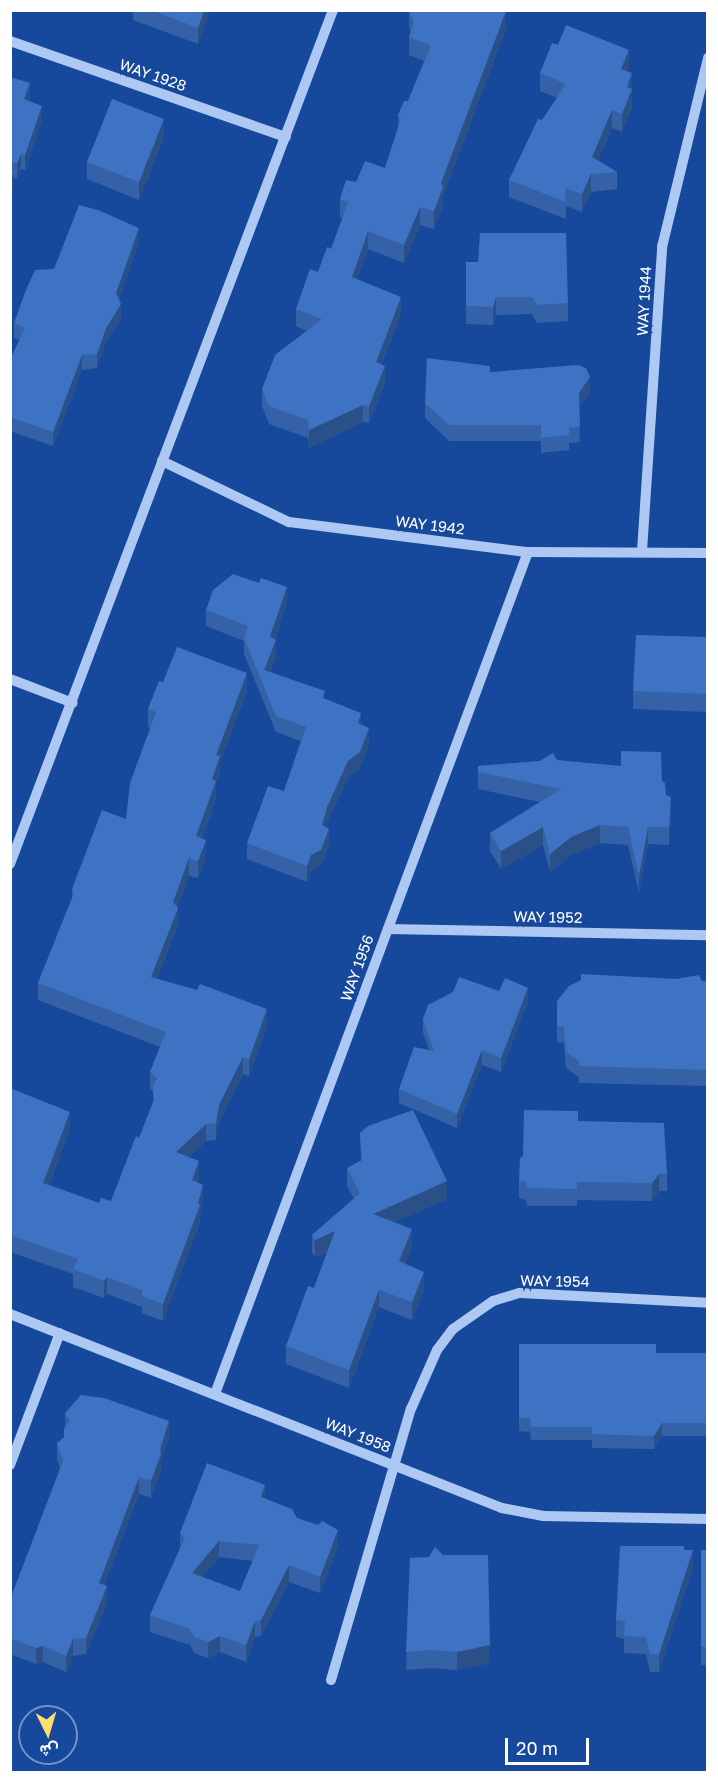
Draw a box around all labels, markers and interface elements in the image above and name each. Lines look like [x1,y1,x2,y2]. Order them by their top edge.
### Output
street label: WAY 1928 [117,55,189,95]
street label: WAY 1944 [633,266,655,336]
street label: WAY 1942 [394,512,466,538]
street label: WAY 1952 [513,907,583,927]
street label: WAY 1956 [337,932,377,1004]
street label: WAY 1954 [520,1271,590,1291]
street label: WAY 1958 [322,1414,394,1456]
north arrow [18,1705,78,1765]
scale bar [508,1726,592,1764]
text: 20 m [516,1737,558,1759]
text: ش [39,1740,60,1762]

